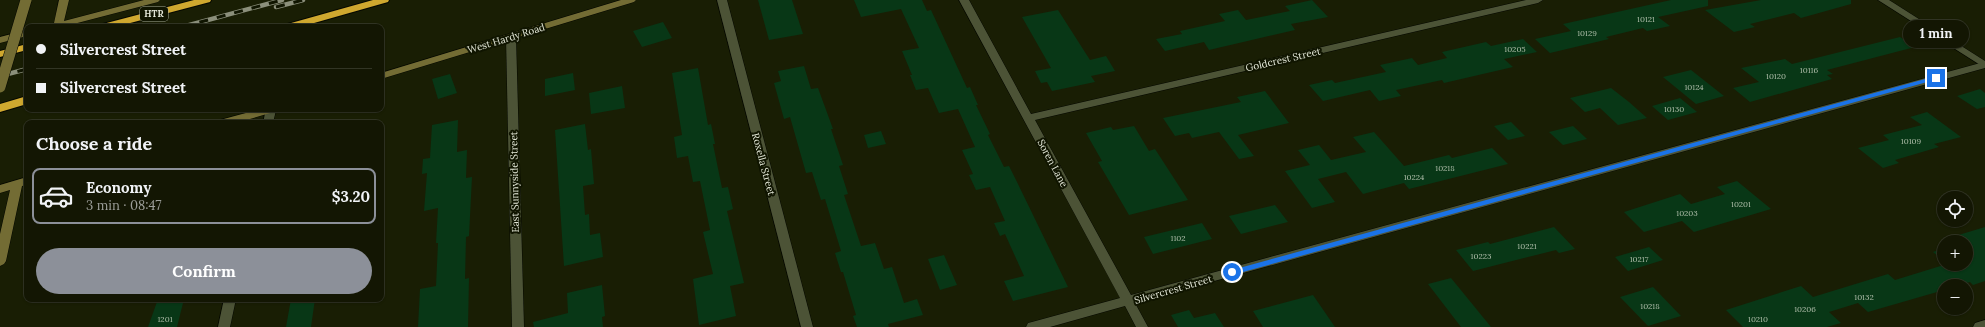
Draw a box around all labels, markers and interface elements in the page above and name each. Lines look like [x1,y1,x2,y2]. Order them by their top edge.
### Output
road number: HTR [140,7,168,21]
house number: 10121 [1637,14,1655,24]
callout: 1 min [1903,20,1969,48]
street label: West Hardy Road [466,21,546,56]
text: 1 min [1919,25,1953,42]
house number: 10129 [1577,28,1597,38]
text: Silvercrest Street [60,40,186,59]
house number: 10205 [1504,44,1526,54]
street label: Goldcrest Street [1244,45,1322,74]
house number: 10116 [1800,65,1819,75]
route end [1927,69,1945,87]
house number: 10120 [1766,71,1786,81]
text: Silvercrest Street [60,78,186,97]
house number: 10124 [1684,82,1704,92]
house number: 10130 [1664,104,1684,114]
street label: East Sunnyside Street [507,131,522,233]
street label: Roxella Street [749,131,778,197]
text: Choose a ride [36,132,152,155]
house number: 10109 [1901,136,1922,146]
street label: Soren Lane [1034,137,1071,190]
house number: 10218 [1435,163,1455,173]
house number: 10224 [1404,172,1425,182]
icon: car [38,178,74,214]
text: Economy [86,178,151,197]
text: $3.20 [332,187,370,206]
map controls [1937,191,1973,315]
button: locate [1937,191,1973,227]
text: 3 min · 08:47 [86,197,162,214]
house number: 10201 [1731,199,1751,209]
house number: 10203 [1676,208,1698,218]
house number: 1102 [1170,233,1186,243]
button: + [1937,235,1973,271]
house number: 10221 [1517,241,1537,251]
button: Confirm [36,248,372,294]
house number: 10223 [1471,251,1492,261]
house number: 10217 [1630,254,1649,264]
route start [1223,263,1241,281]
street label: Silvercrest Street [1133,272,1214,307]
button: − [1937,279,1973,315]
house number: 10132 [1854,292,1874,302]
house number: 10218 [1640,301,1660,311]
house number: 10206 [1794,304,1816,314]
house number: 1201 [157,314,173,324]
house number: 10210 [1748,314,1768,324]

